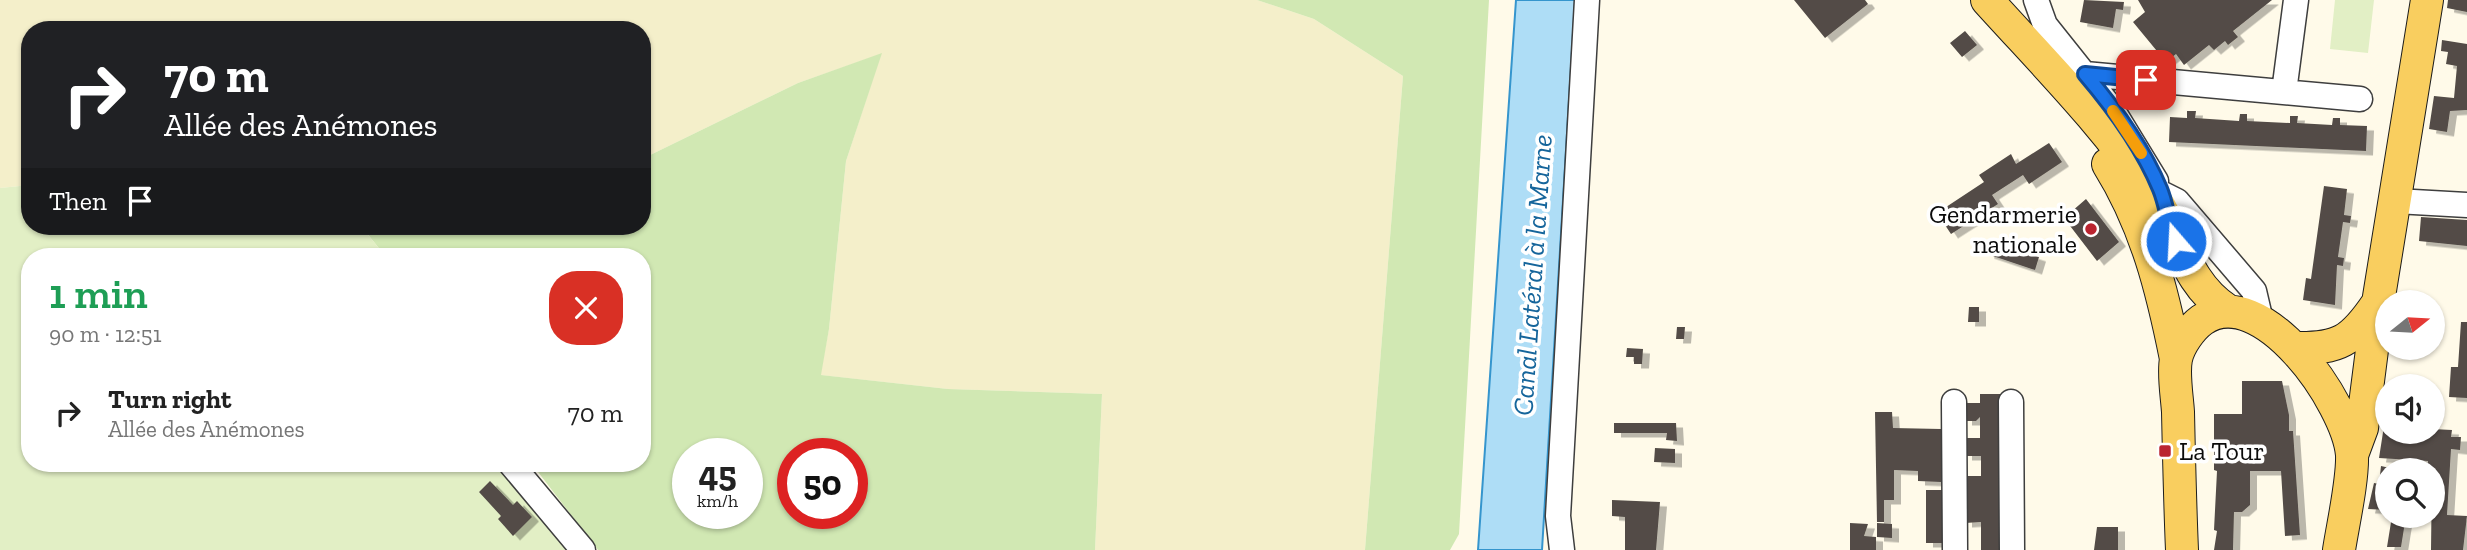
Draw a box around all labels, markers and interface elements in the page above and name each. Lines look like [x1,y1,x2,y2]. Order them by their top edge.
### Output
text: 70 m [164,46,269,105]
icon: right [49,49,140,140]
pin [2116,50,2176,110]
icon: arrive [2127,61,2165,99]
text: Allée des Anémones [164,106,438,144]
water label: Canal Latéral à la Marne [1506,133,1559,417]
icon: arrive [121,182,159,220]
text: Then [49,185,107,217]
place label: Gendarmerie nationale [1929,198,2077,260]
position arrow [2139,204,2213,278]
marker: Gendarmerie nationale [2083,221,2099,237]
text: 1 min [49,268,148,319]
button: close [549,271,623,345]
north arrow [2375,290,2445,360]
map controls [2375,290,2445,528]
text: 90 m · 12:51 [49,320,162,348]
button: sound [2375,374,2445,444]
text: Turn right [108,383,231,415]
icon: right [49,394,87,432]
text: 70 m [567,397,623,429]
text: Allée des Anémones [108,415,305,443]
place label: La Tour [2179,435,2264,467]
speed limit sign: 50 [777,438,868,529]
marker: La Tour [2157,443,2173,459]
text: 45 [698,453,737,495]
button: search [2375,458,2445,528]
text: km/h [697,490,738,512]

